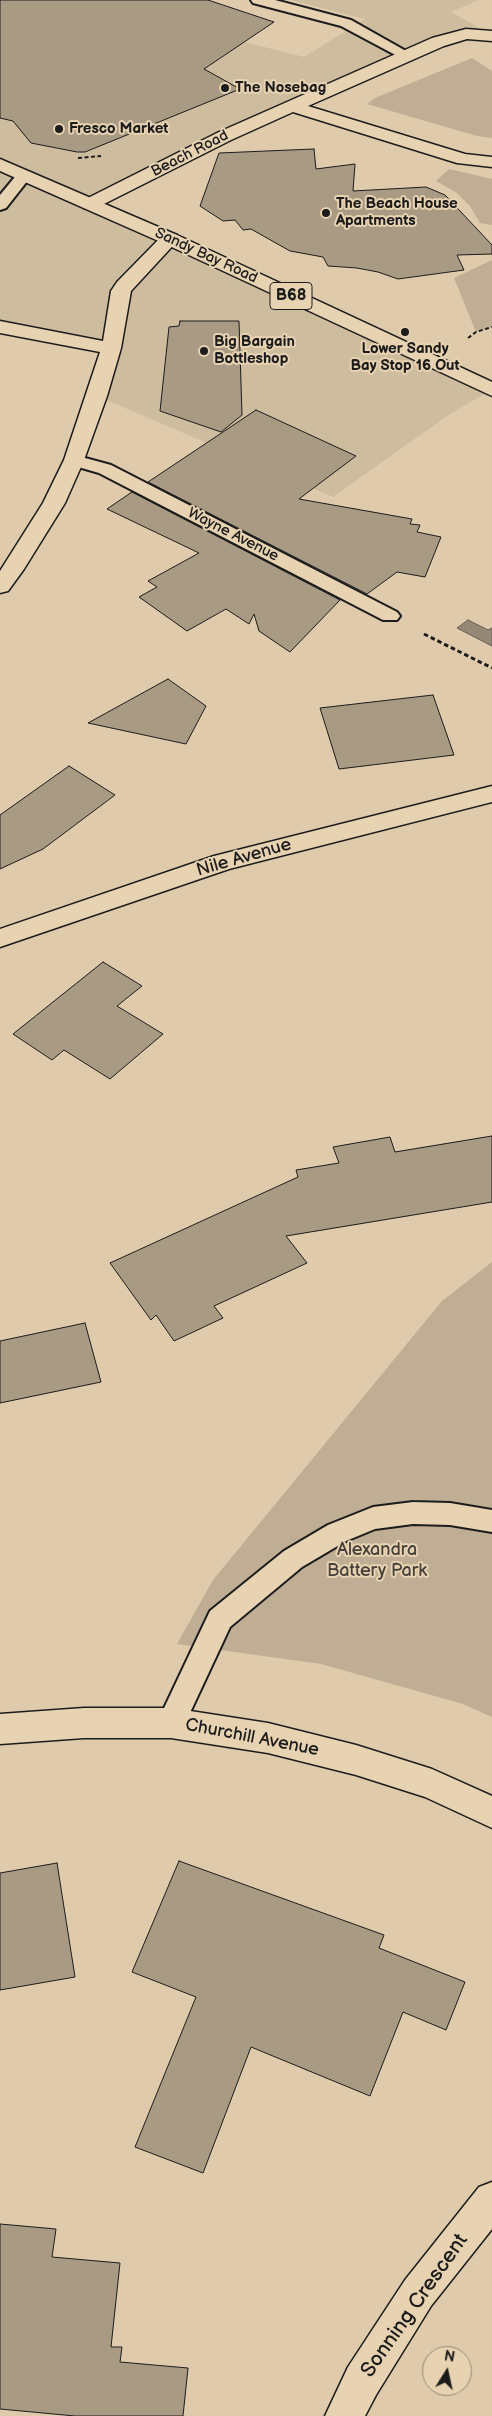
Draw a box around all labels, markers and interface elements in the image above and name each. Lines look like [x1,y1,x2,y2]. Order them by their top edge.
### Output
place label: The Nosebag [235,79,326,97]
marker: The Nosebag [219,82,231,94]
place label: Fresco Market [69,120,168,138]
marker: Fresco Market [53,123,65,135]
street label: Beach Road [148,127,232,181]
place label: The Beach House Apartments [336,195,458,230]
marker: The Beach House Apartments [320,207,332,219]
street label: Sandy Bay Road [152,224,260,288]
road number: B68 [270,282,312,310]
marker: Lower Sandy Bay Stop 16 Out [399,326,411,338]
place label: Big Bargain Bottleshop [214,333,295,368]
place label: Lower Sandy Bay Stop 16 Out [350,340,460,375]
marker: Big Bargain Bottleshop [198,345,210,357]
street label: Wayne Avenue [184,504,282,566]
street label: Nile Avenue [194,834,294,882]
park label: Alexandra Battery Park [327,1539,427,1582]
street label: Churchill Avenue [183,1714,321,1762]
street label: Sonning Crescent [356,2229,474,2383]
north arrow [422,2346,472,2396]
text: N [443,2347,456,2366]

